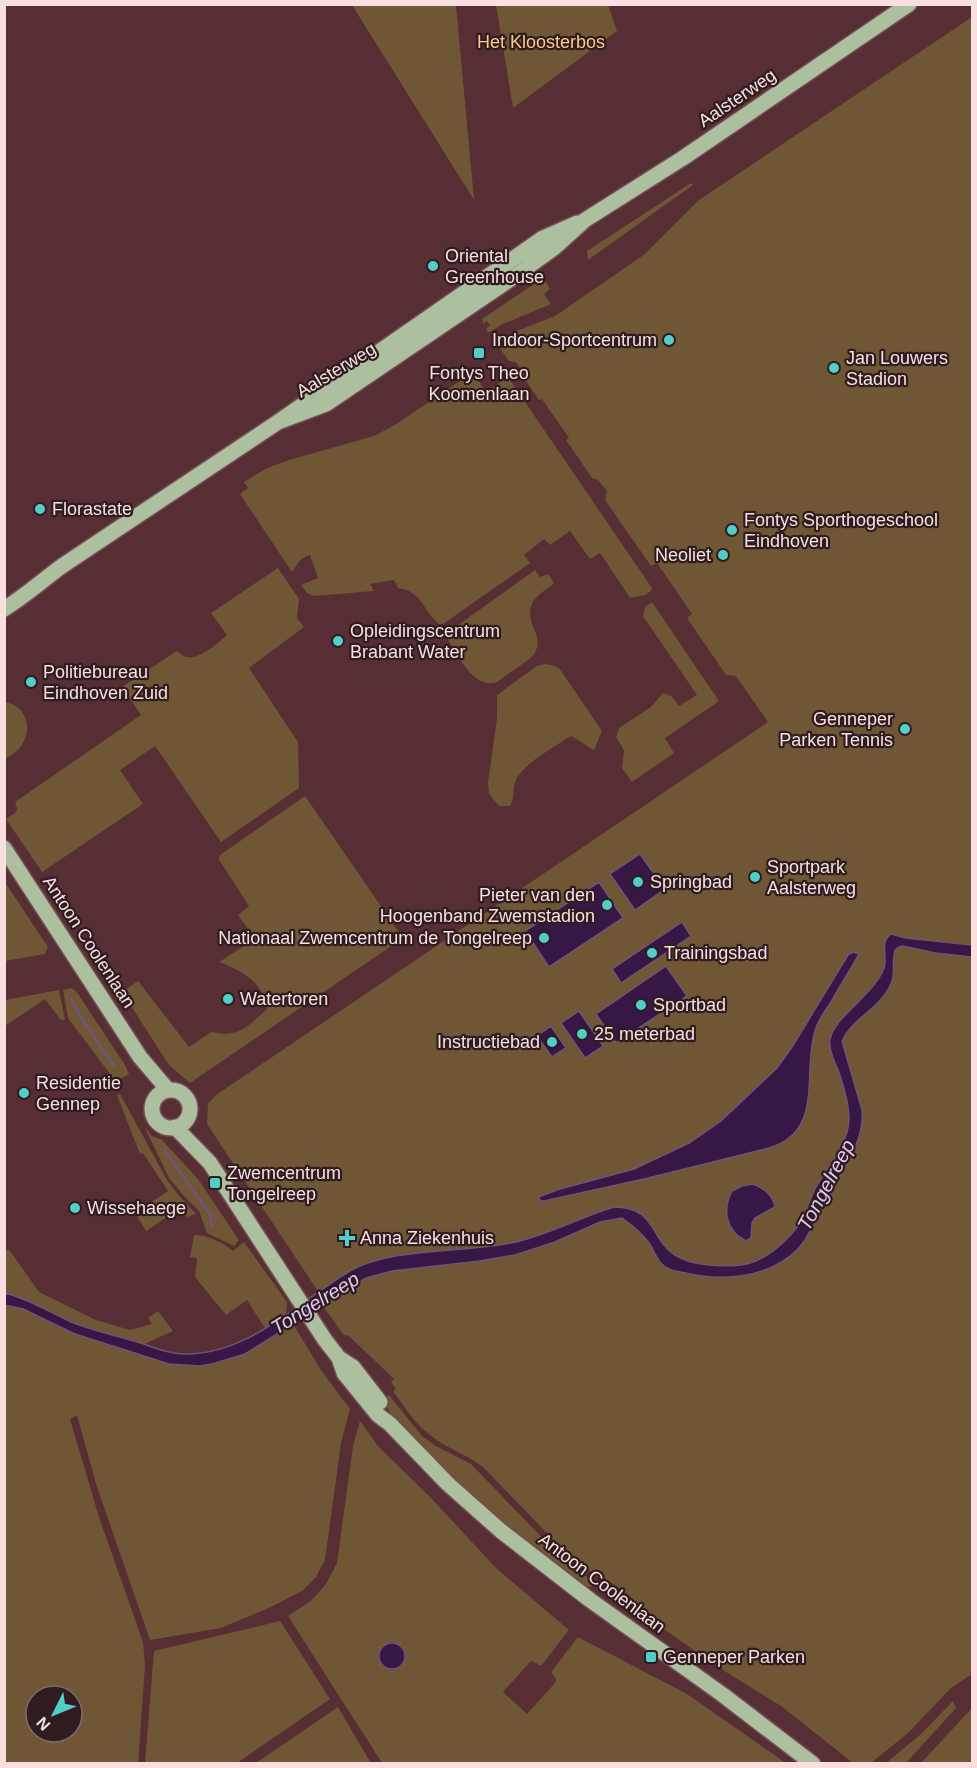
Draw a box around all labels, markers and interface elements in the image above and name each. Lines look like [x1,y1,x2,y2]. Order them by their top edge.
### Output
park label: Het Kloosterbos [477,32,605,52]
street label: Aalsterweg [694,65,780,131]
place label: Oriental Greenhouse [445,246,544,287]
marker: Oriental Greenhouse [426,259,440,273]
place label: Indoor-Sportcentrum [492,330,657,350]
marker: Indoor-Sportcentrum [662,333,676,347]
street label: Aalsterweg [293,338,379,402]
marker: Fontys Theo Koomenlaan [472,346,486,360]
place label: Jan Louwers Stadion [846,348,948,389]
marker: Jan Louwers Stadion [827,361,841,375]
place label: Fontys Theo Koomenlaan [428,363,530,404]
place label: Florastate [52,499,132,519]
marker: Florastate [33,502,47,516]
place label: Fontys Sporthogeschool Eindhoven [744,510,938,551]
marker: Fontys Sporthogeschool Eindhoven [725,523,739,537]
place label: Neoliet [655,545,711,565]
marker: Neoliet [716,548,730,562]
place label: Opleidingscentrum Brabant Water [350,621,500,662]
marker: Opleidingscentrum Brabant Water [331,634,345,648]
place label: Politiebureau Eindhoven Zuid [43,662,168,703]
marker: Politiebureau Eindhoven Zuid [24,675,38,689]
place label: Genneper Parken Tennis [779,709,893,750]
marker: Genneper Parken Tennis [898,722,912,736]
place label: Sportpark Aalsterweg [767,857,856,898]
marker: Sportpark Aalsterweg [748,870,762,884]
street label: Antoon Coolenlaan [39,872,139,1012]
place label: Springbad [650,872,732,892]
marker: Springbad [631,875,645,889]
place label: Pieter van den Hoogenband Zwemstadion [380,885,595,926]
marker: Pieter van den Hoogenband Zwemstadion [600,898,614,912]
place label: Nationaal Zwemcentrum de Tongelreep [218,928,532,948]
marker: Nationaal Zwemcentrum de Tongelreep [537,931,551,945]
place label: Trainingsbad [664,943,767,963]
marker: Trainingsbad [645,946,659,960]
place label: Watertoren [240,989,328,1009]
marker: Watertoren [221,992,235,1006]
place label: Sportbad [653,995,726,1015]
marker: Sportbad [634,998,648,1012]
place label: 25 meterbad [594,1024,695,1044]
marker: 25 meterbad [575,1027,589,1041]
place label: Instructiebad [437,1032,540,1052]
marker: Instructiebad [545,1035,559,1049]
place label: Residentie Gennep [36,1073,121,1114]
marker: Residentie Gennep [17,1086,31,1100]
water label: Tongelreep [793,1136,859,1234]
place label: Zwemcentrum Tongelreep [227,1163,341,1204]
marker: Zwemcentrum Tongelreep [208,1176,222,1190]
place label: Wissehaege [87,1198,186,1218]
marker: Wissehaege [68,1201,82,1215]
place label: Anna Ziekenhuis [360,1228,494,1248]
marker: Anna Ziekenhuis [338,1229,356,1247]
water label: Tongelreep [267,1267,363,1339]
street label: Antoon Coolenlaan [535,1529,669,1637]
place label: Genneper Parken [663,1647,805,1667]
marker: Genneper Parken [644,1650,658,1664]
north arrow [24,1684,84,1744]
text: N [33,1714,54,1734]

